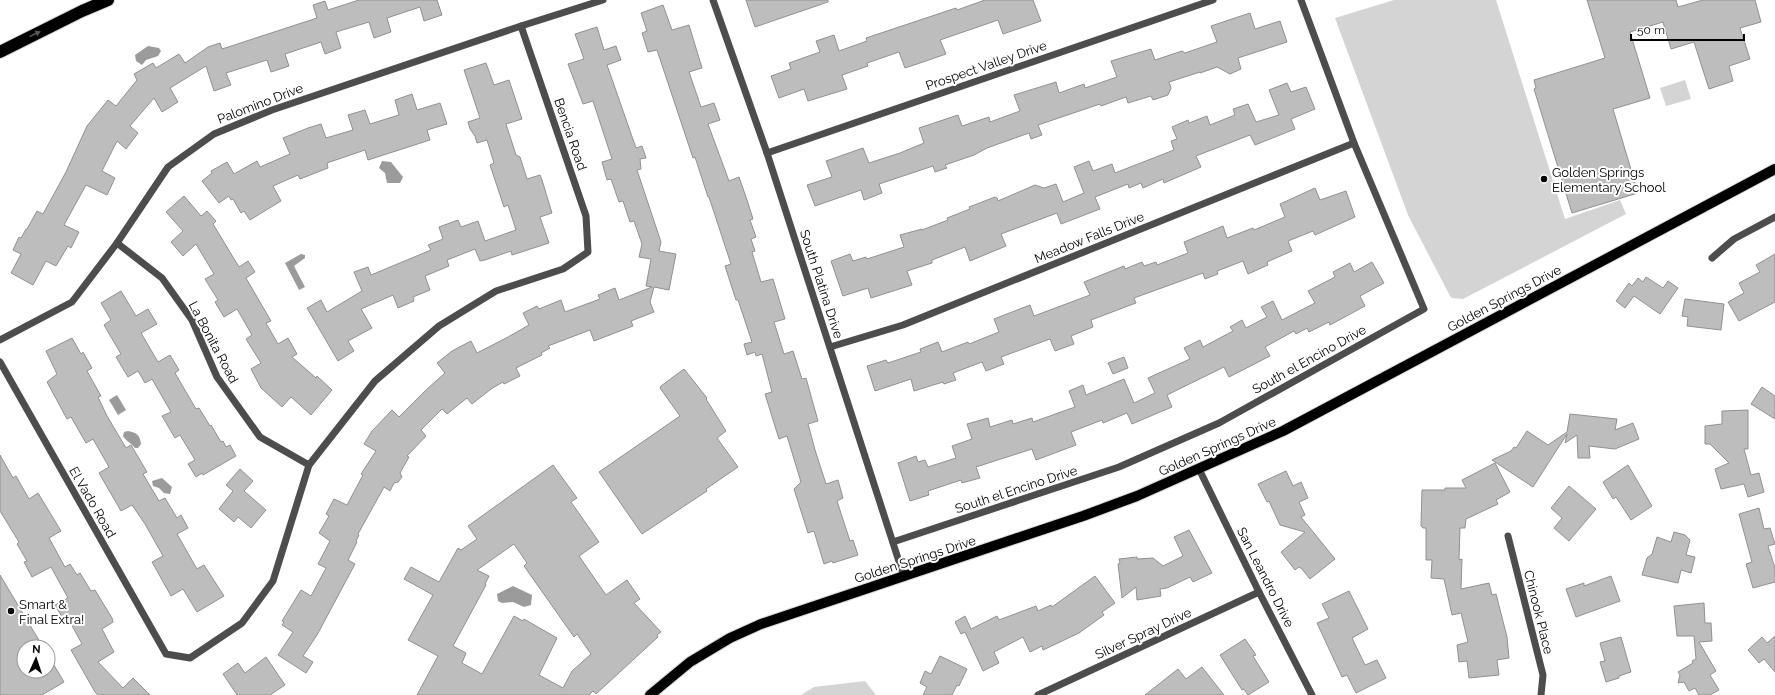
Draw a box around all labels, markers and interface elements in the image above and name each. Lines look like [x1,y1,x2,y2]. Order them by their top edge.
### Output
scale bar [1631,16,1744,42]
text: 50 m [1637,23,1665,37]
one-way arrow [29,31,41,37]
street label: Prospect Valley Drive [924,38,1049,93]
street label: Palomino Drive [215,80,306,127]
street label: Bencia Road [551,96,590,172]
place label: Golden Springs Elementary School [1552,165,1666,195]
marker: Golden Springs Elementary School [1539,174,1549,184]
street label: Meadow Falls Drive [1032,209,1146,266]
street label: South Platina Drive [797,228,846,341]
street label: Golden Springs Drive [1445,262,1564,335]
street label: La Bonita Road [186,299,241,386]
street label: South el Encino Drive [1250,322,1369,397]
street label: Golden Springs Drive [1156,414,1278,479]
street label: South el Encino Drive [953,462,1080,516]
street label: El Vado Road [66,464,119,540]
street label: San Leandro Drive [1234,525,1297,630]
street label: Golden Springs Drive [853,533,978,586]
street label: Chinook Place [1521,569,1556,656]
place label: Smart & Final Extra! [19,597,84,627]
street label: Silver Spray Drive [1093,604,1194,662]
marker: Smart & Final Extra! [6,606,16,616]
north arrow [16,639,56,679]
text: N [32,643,41,656]

